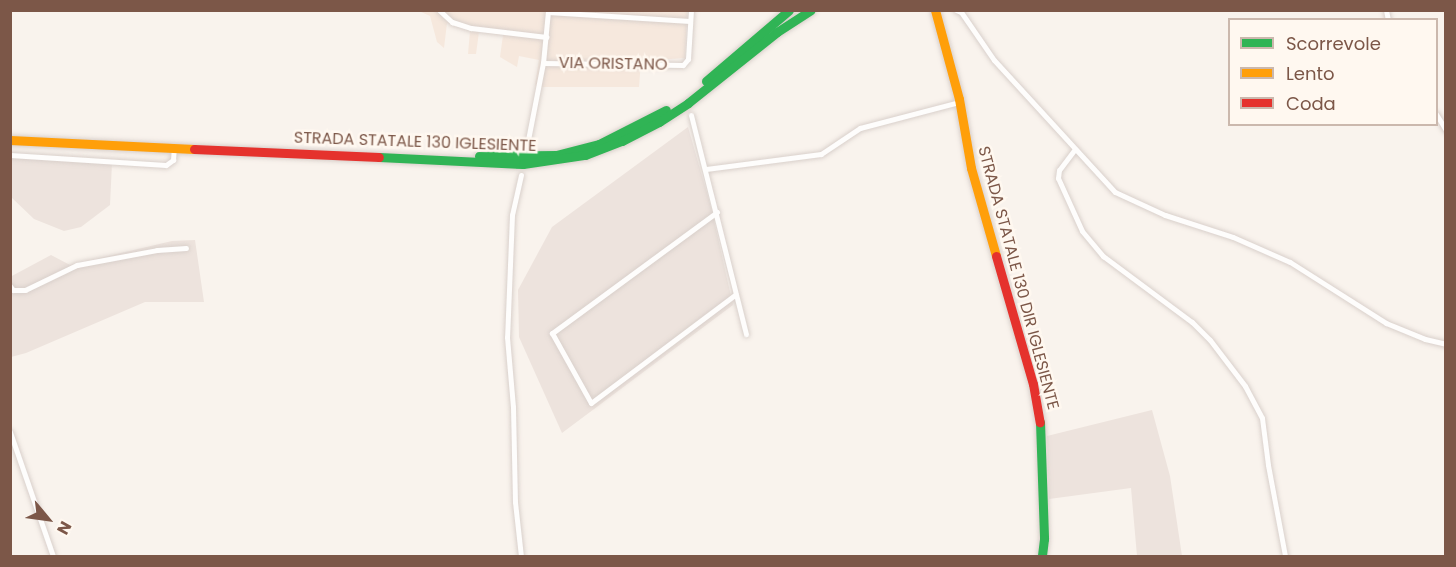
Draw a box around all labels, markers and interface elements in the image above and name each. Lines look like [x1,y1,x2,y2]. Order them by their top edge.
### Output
legend [1228,18,1438,126]
text: Scorrevole [1286,31,1381,56]
street label: VIA ORISTANO [558,53,668,75]
text: Lento [1286,61,1335,86]
text: Coda [1286,91,1336,116]
street label: STRADA STATALE 130 IGLESIENTE [293,128,537,156]
street label: STRADA STATALE 130 DIR IGLESIENTE [974,144,1062,412]
north arrow [18,489,78,549]
text: N [51,517,77,539]

